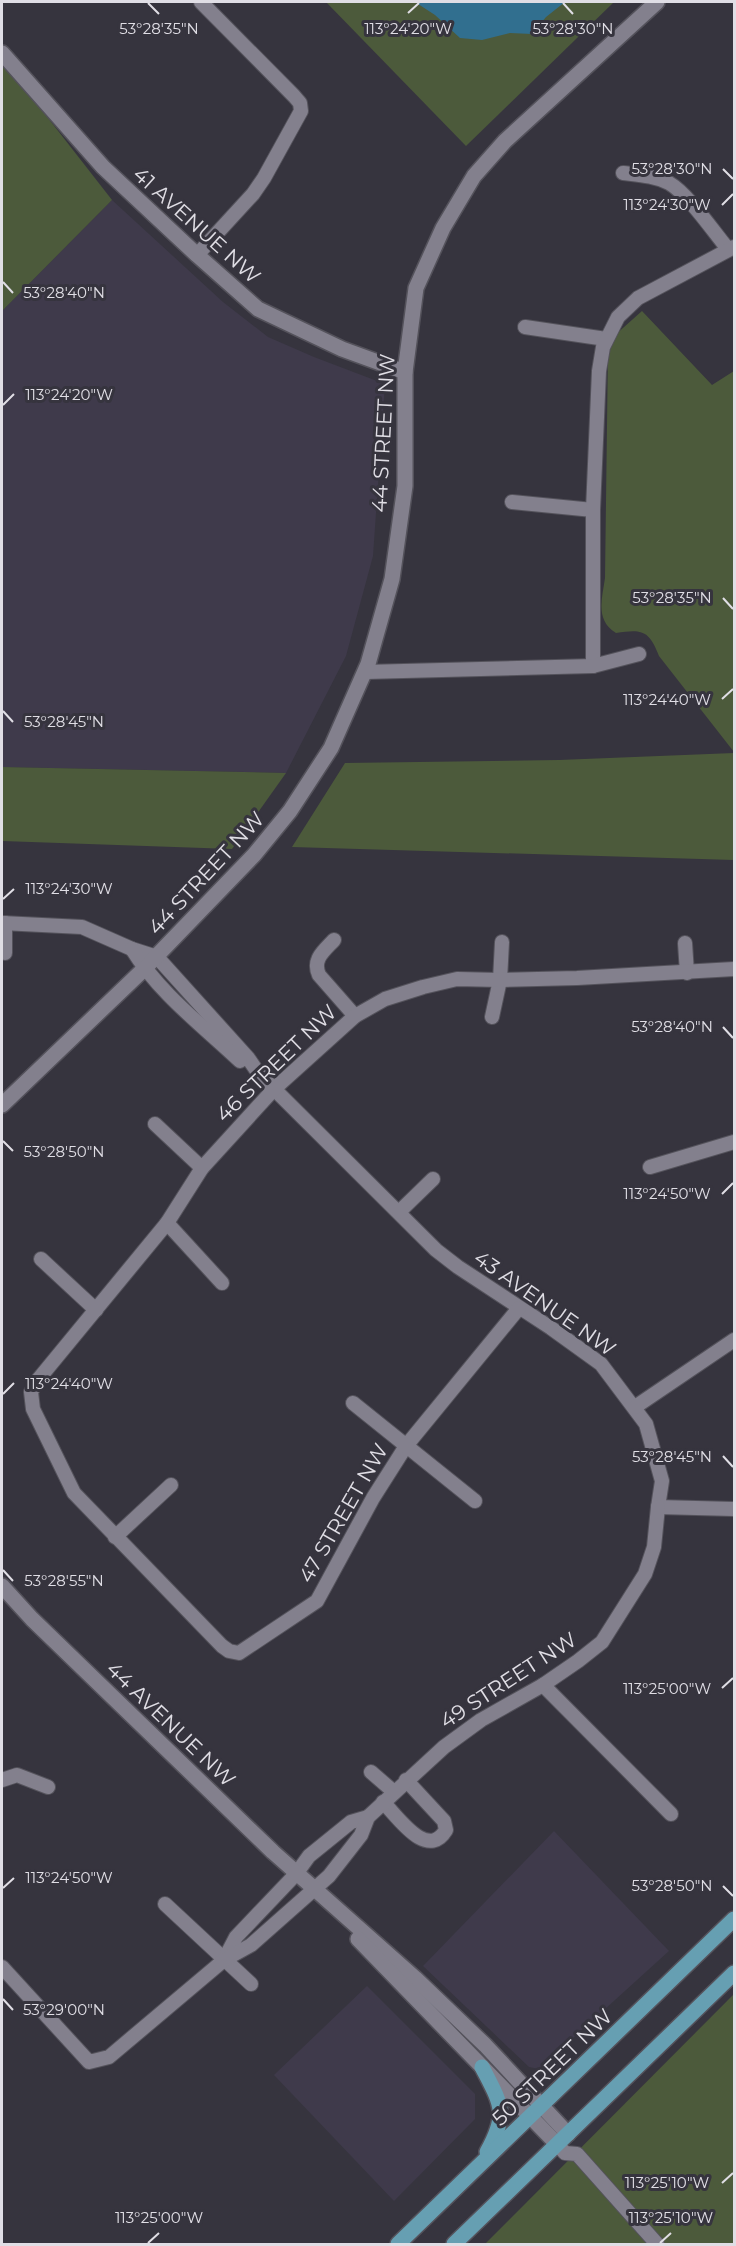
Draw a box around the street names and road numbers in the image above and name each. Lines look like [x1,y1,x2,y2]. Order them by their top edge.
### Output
street label: 41 AVENUE NW [128,161,266,289]
street label: 44 STREET NW [366,353,400,513]
street label: 44 STREET NW [143,806,269,940]
street label: 46 STREET NW [211,999,341,1127]
street label: 43 AVENUE NW [469,1245,621,1361]
street label: 47 STREET NW [293,1439,393,1587]
street label: 49 STREET NW [435,1627,581,1733]
street label: 44 AVENUE NW [101,1656,241,1792]
street label: 50 STREET NW [487,2003,617,2131]

